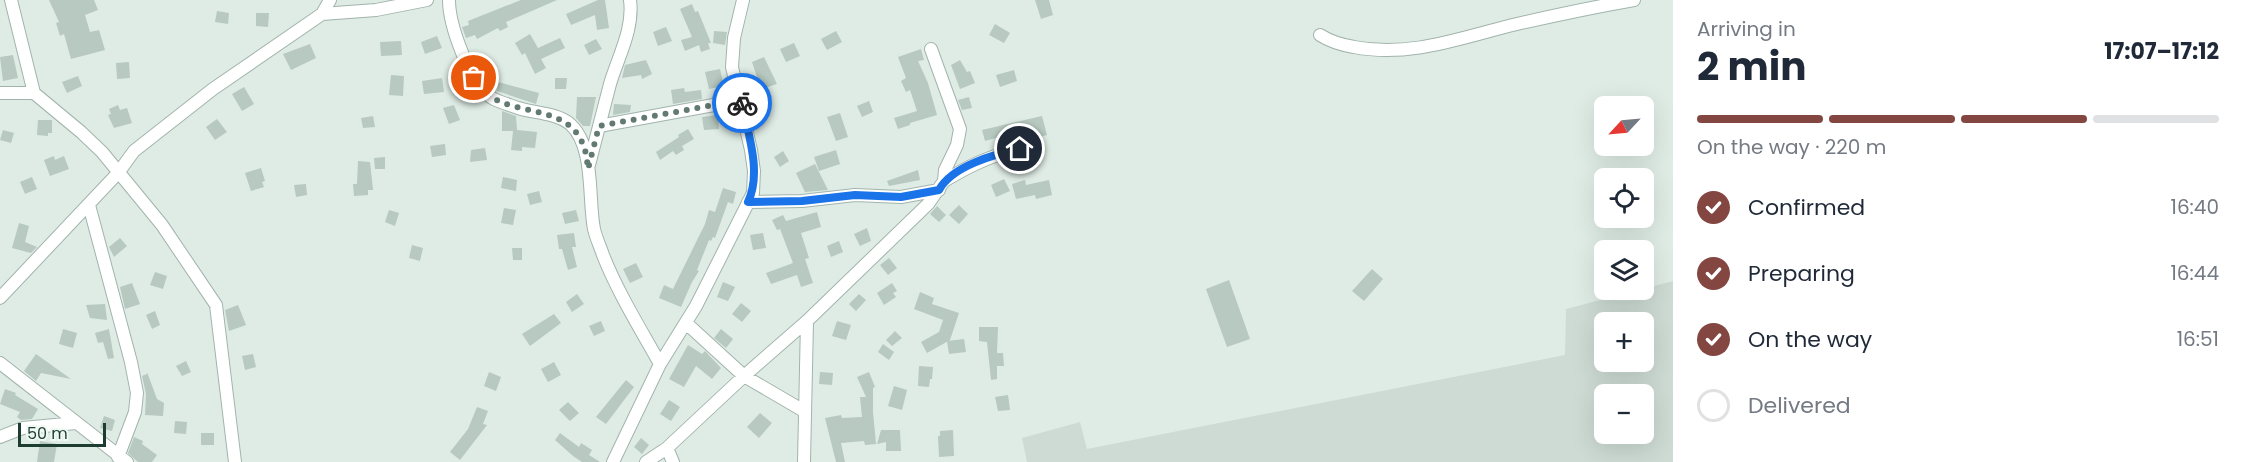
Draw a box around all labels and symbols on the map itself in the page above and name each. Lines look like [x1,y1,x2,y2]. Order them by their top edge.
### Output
pin [448,52,499,103]
courier [712,73,772,133]
north arrow [1594,96,1654,156]
pin [994,123,1045,174]
scale bar [18,420,106,448]

